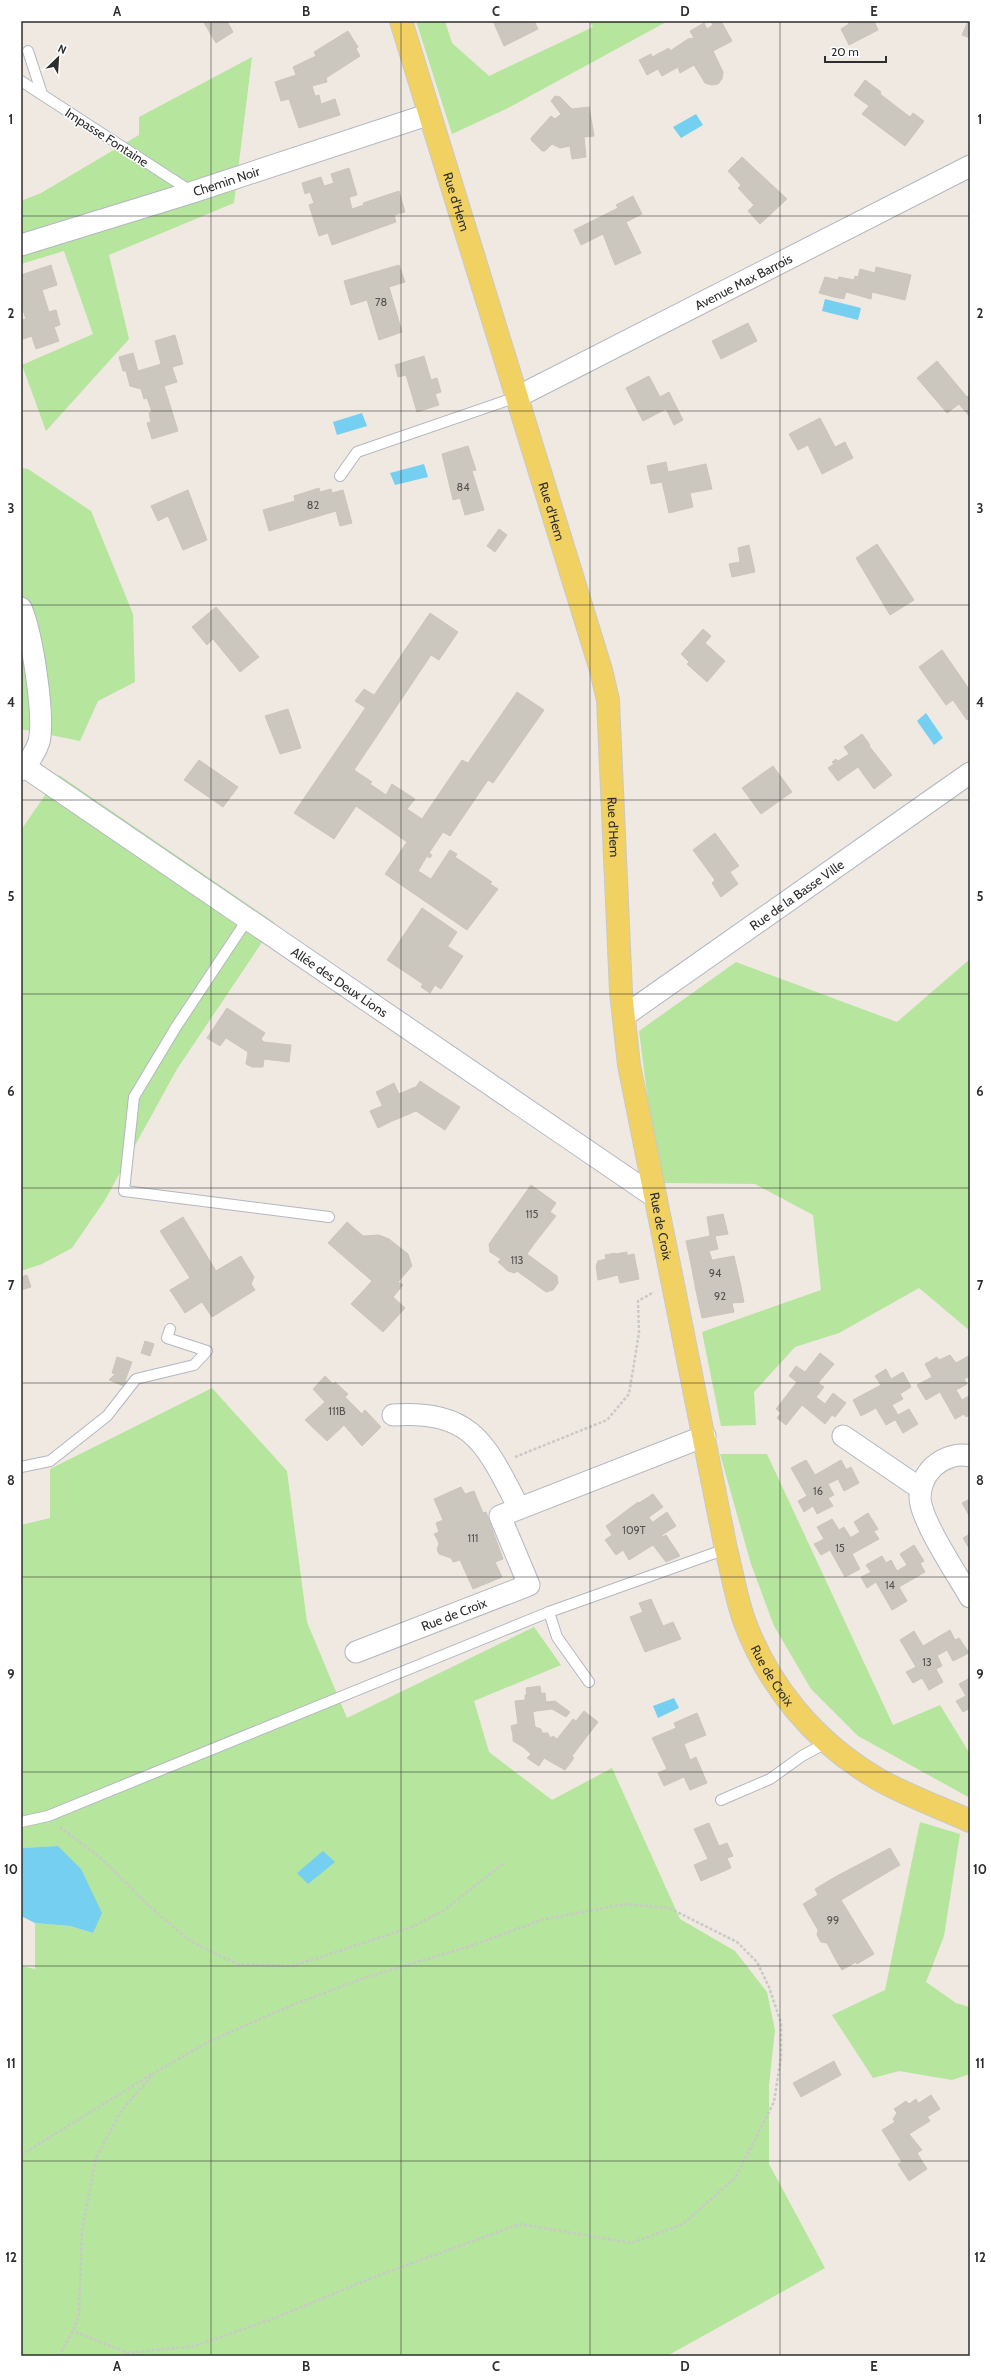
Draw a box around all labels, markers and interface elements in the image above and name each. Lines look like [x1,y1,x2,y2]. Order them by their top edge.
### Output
text: A [113,3,122,19]
text: B [302,3,310,19]
text: C [492,3,500,19]
text: D [680,3,690,19]
text: E [870,3,878,19]
north arrow [38,38,78,78]
scale bar [825,38,886,64]
text: N [56,41,69,57]
text: 20 m [831,44,859,59]
street label: Impasse Fontaine [62,104,152,170]
text: 1 [9,111,13,127]
text: 1 [978,111,982,127]
street label: Chemin Noir [191,162,262,199]
street label: Rue d'Hem [440,170,473,233]
street label: Avenue Max Barrois [692,250,795,313]
house number: 78 [375,295,387,309]
text: 2 [8,305,15,321]
text: 2 [977,305,984,321]
house number: 84 [456,480,470,494]
street label: Rue d'Hem [536,480,569,543]
house number: 82 [307,498,319,512]
text: 3 [7,500,15,516]
text: 3 [976,500,984,516]
text: 4 [7,694,15,710]
text: 4 [976,694,984,710]
street label: Rue d'Hem [604,796,623,858]
street label: Rue de la Basse Ville [746,856,847,933]
text: 5 [8,888,15,904]
text: 5 [977,888,984,904]
street label: Allée des Deux Lions [288,943,392,1021]
text: 6 [7,1083,15,1099]
text: 6 [976,1083,984,1099]
street label: Rue de Croix [647,1191,676,1262]
house number: 115 [525,1207,539,1221]
house number: 113 [510,1253,524,1267]
house number: 94 [709,1266,722,1280]
text: 7 [8,1277,15,1293]
text: 7 [977,1277,984,1293]
house number: 92 [714,1289,726,1303]
house number: 111B [328,1404,346,1418]
text: 8 [7,1472,15,1488]
text: 8 [976,1472,984,1488]
house number: 16 [813,1484,823,1498]
house number: 109T [622,1523,646,1537]
house number: 111 [468,1531,478,1545]
house number: 15 [835,1541,845,1555]
house number: 14 [885,1578,896,1592]
street label: Rue de Croix [419,1594,490,1634]
street label: Rue de Croix [748,1642,798,1710]
house number: 13 [922,1655,932,1669]
text: 9 [7,1666,15,1682]
text: 9 [976,1666,984,1682]
text: 10 [4,1861,18,1877]
text: 10 [973,1861,987,1877]
house number: 99 [827,1913,839,1927]
text: 11 [6,2055,16,2071]
text: 11 [975,2055,985,2071]
text: 12 [5,2249,17,2265]
text: 12 [974,2249,986,2265]
text: A [113,2358,122,2374]
text: B [302,2358,310,2374]
text: C [492,2358,500,2374]
text: D [680,2358,690,2374]
text: E [870,2358,878,2374]

